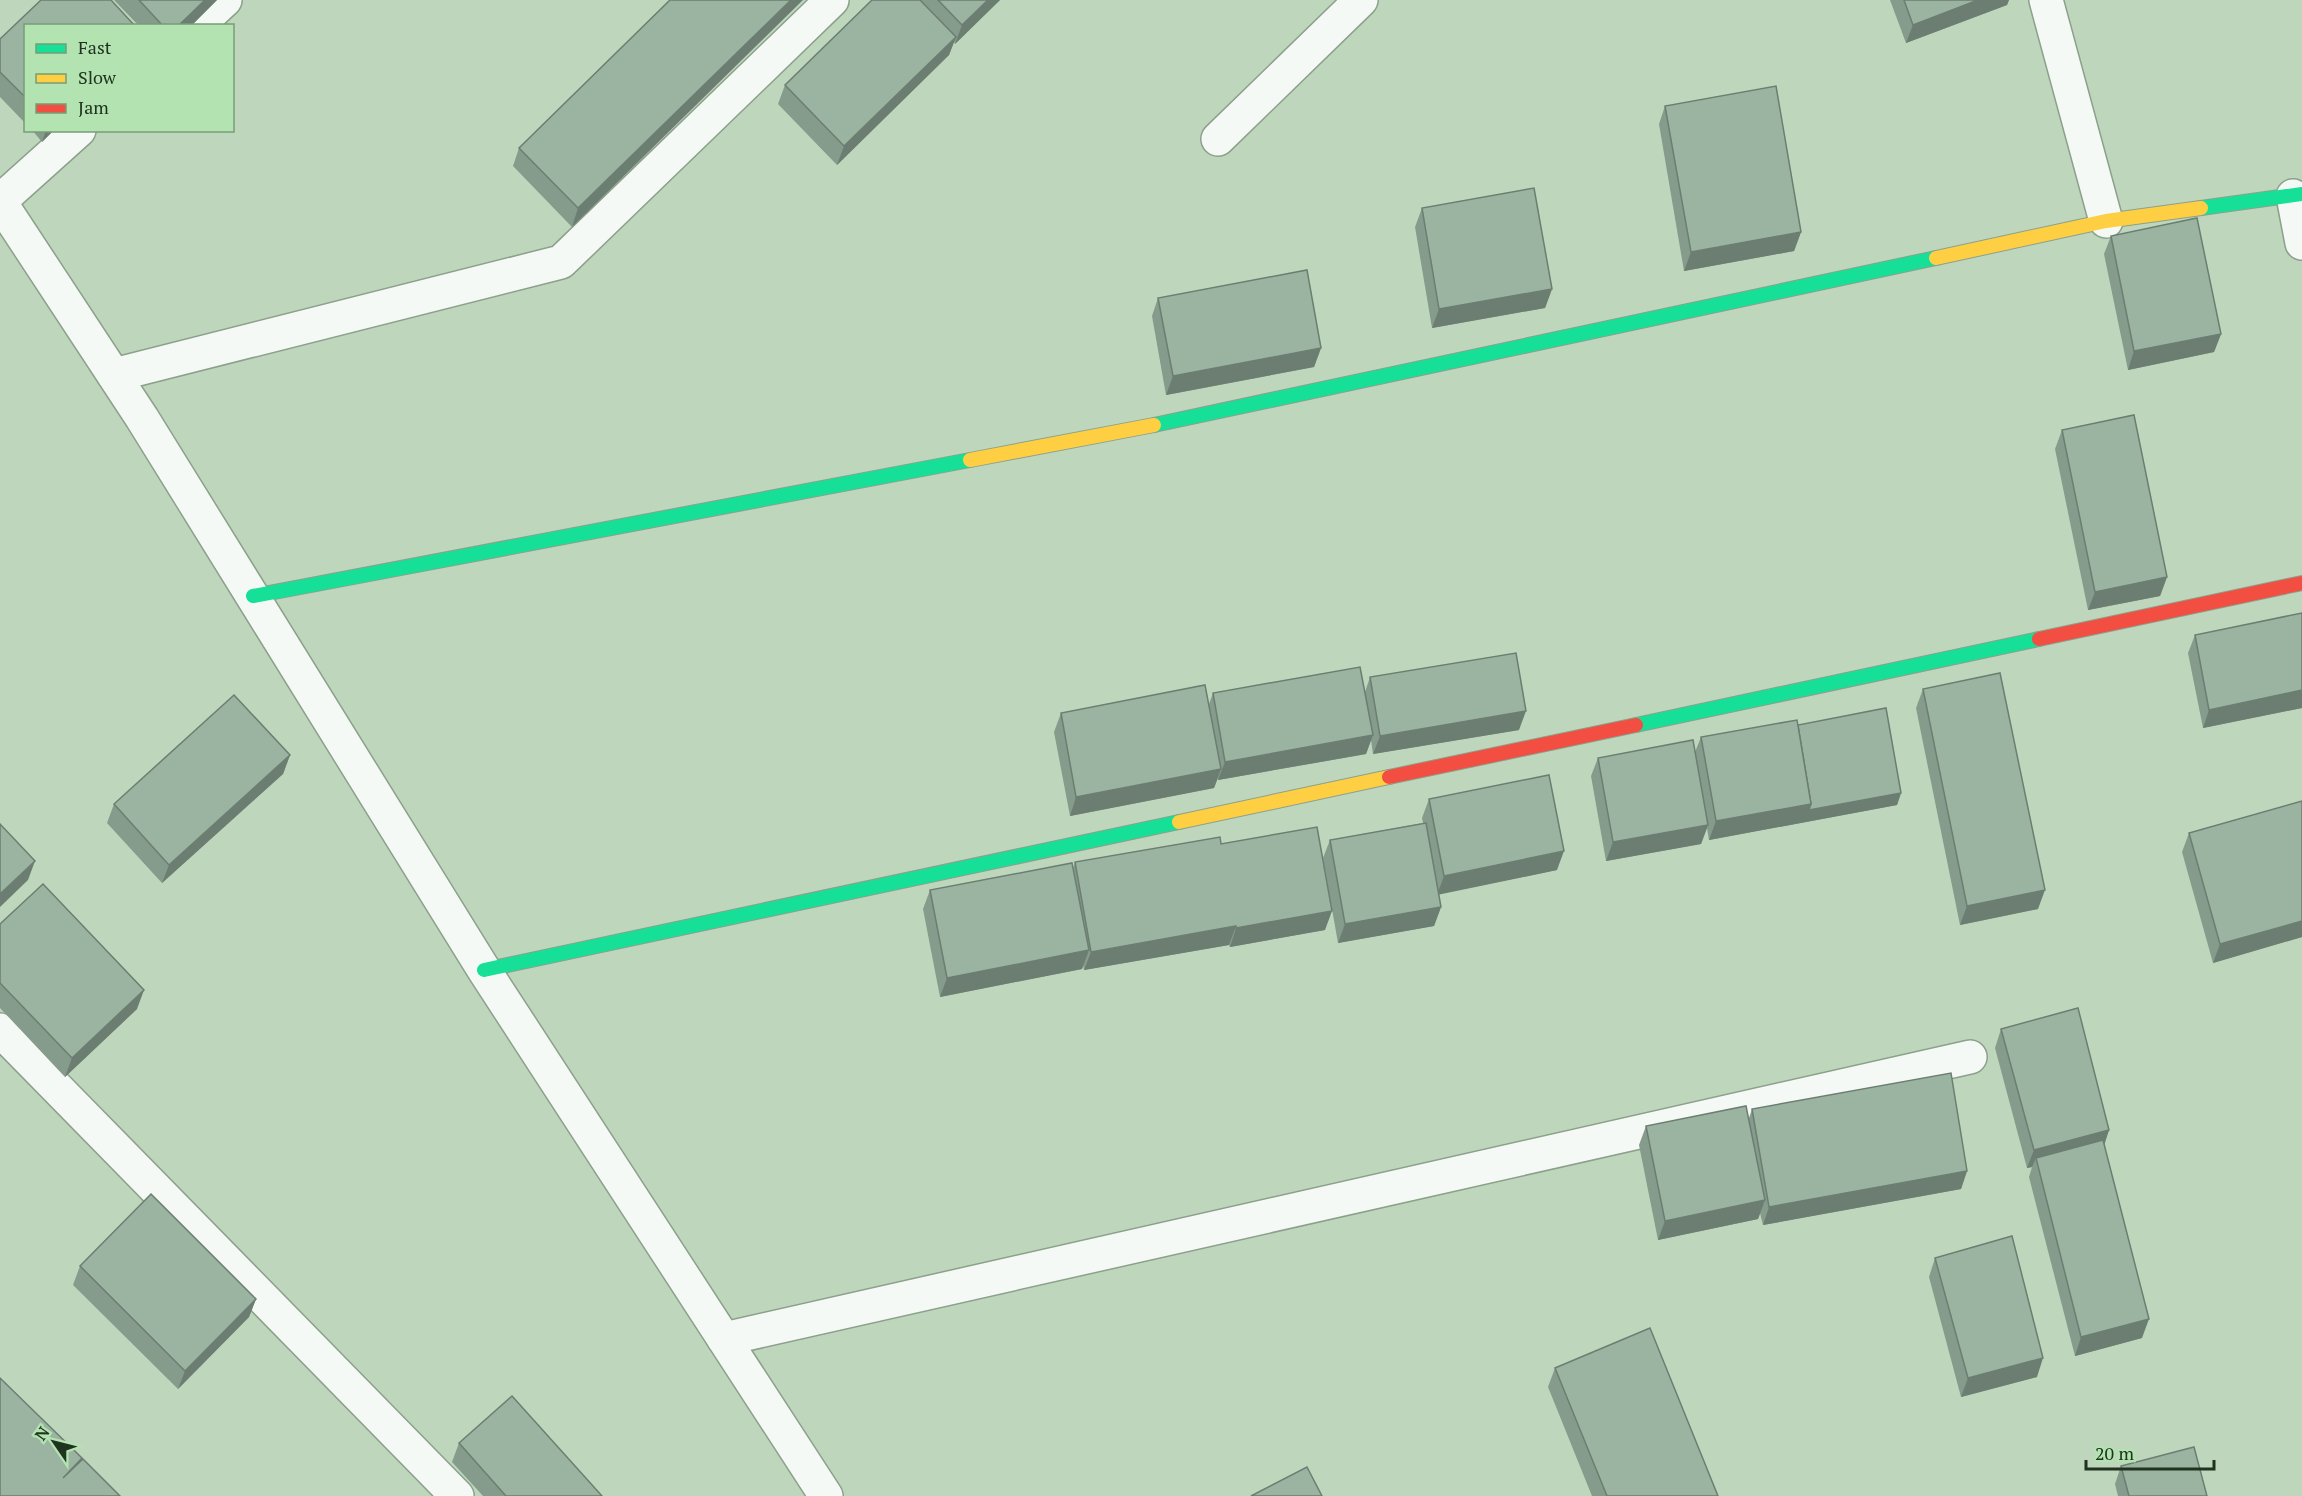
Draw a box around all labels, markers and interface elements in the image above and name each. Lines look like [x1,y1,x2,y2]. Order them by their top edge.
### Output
legend [24,24,234,132]
text: Fast [78,35,112,59]
text: Slow [78,65,117,89]
text: Jam [78,95,109,119]
north arrow [24,1412,84,1472]
text: N [29,1422,54,1445]
scale bar [2086,1433,2214,1471]
text: 20 m [2095,1441,2135,1465]

